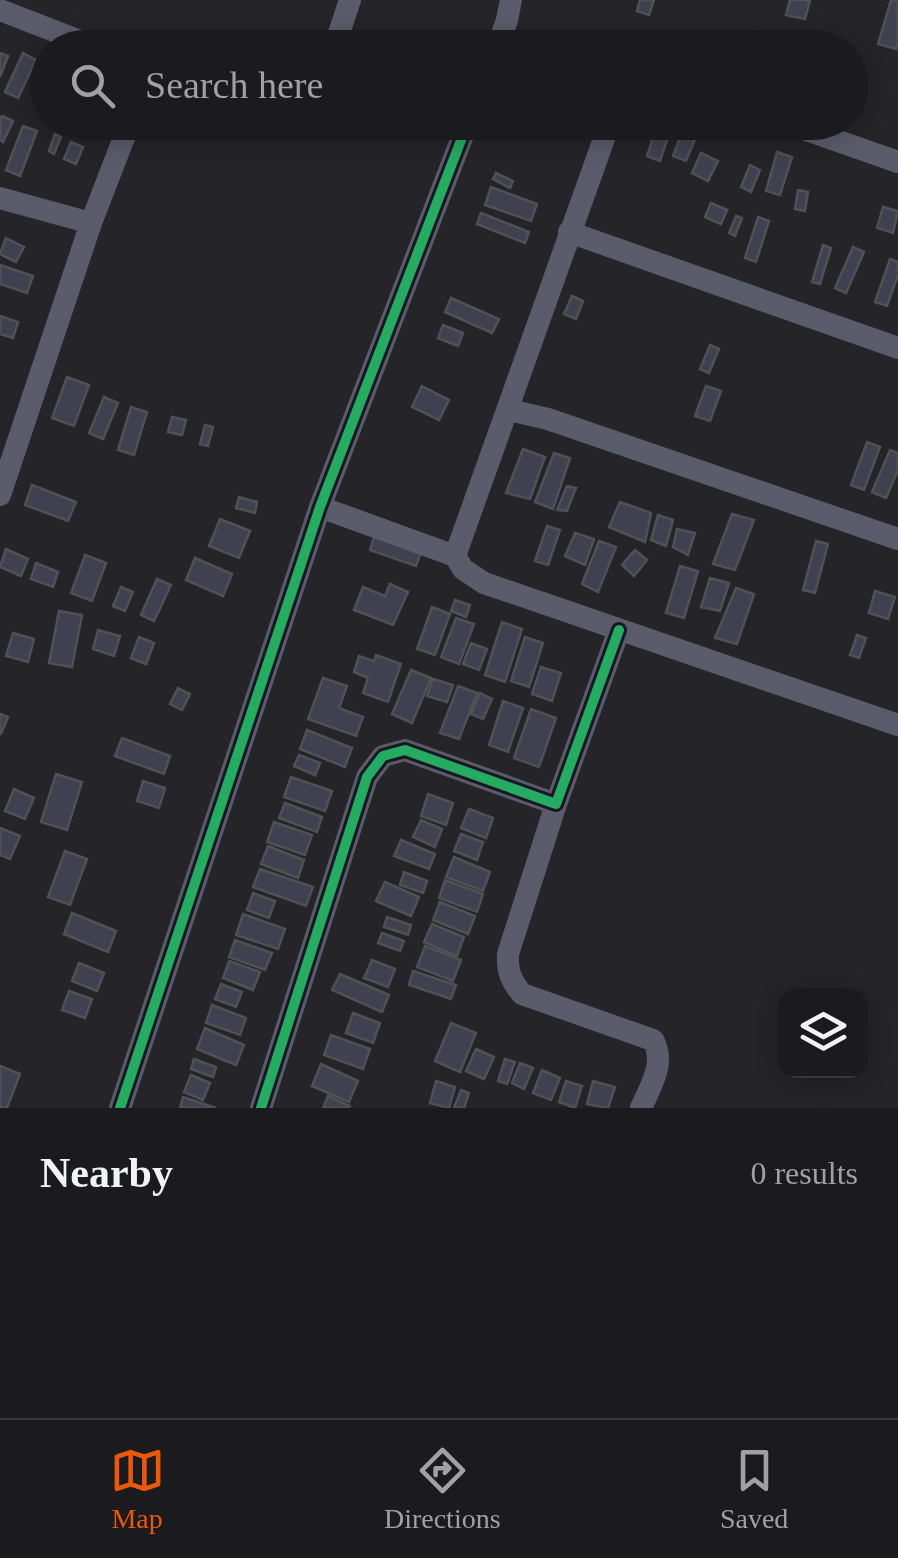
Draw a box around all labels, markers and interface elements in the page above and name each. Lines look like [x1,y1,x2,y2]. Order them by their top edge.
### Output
search box [30,30,868,140]
icon: search [65,58,120,113]
text: Search here [145,64,323,106]
map controls [778,988,868,1078]
button: layers [778,988,868,1078]
text: Nearby [40,1150,173,1196]
text: 0 results [750,1155,858,1191]
tab: Map [110,1443,165,1535]
tab: Directions [384,1443,501,1535]
tab: Saved [720,1443,788,1535]

